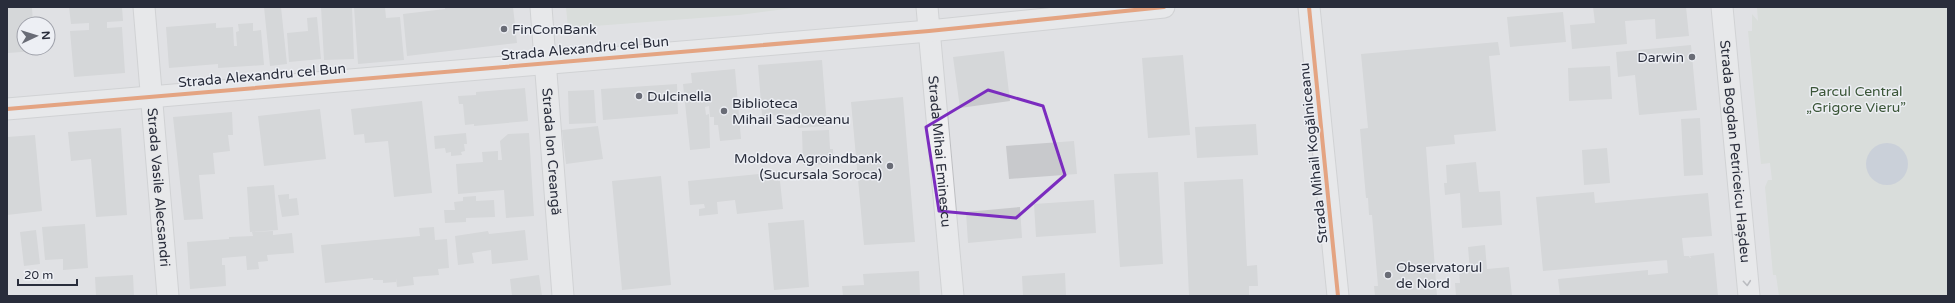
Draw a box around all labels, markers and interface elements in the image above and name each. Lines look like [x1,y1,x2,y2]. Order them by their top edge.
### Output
north arrow [16,16,56,56]
place label: FinComBank [512,21,597,38]
marker: FinComBank [499,24,509,34]
text: N [39,30,52,40]
street label: Strada Alexandru cel Bun [500,33,670,64]
street label: Strada Bogdan Petriceicu Hașdeu [1716,39,1754,264]
place label: Darwin [1637,49,1684,66]
marker: Darwin [1687,52,1697,62]
street label: Strada Alexandru cel Bun [177,60,347,91]
street label: Strada Mihail Kogălniceanu [1296,62,1331,244]
street label: Strada Mihai Eminescu [924,75,955,228]
park label: Parcul Central „Grigore Vieru” [1806,83,1906,116]
street label: Strada Ion Creangă [538,87,565,216]
place label: Dulcinella [647,88,712,105]
marker: Dulcinella [634,91,644,101]
place label: Biblioteca Mihail Sadoveanu [732,95,850,128]
marker: Biblioteca Mihail Sadoveanu [719,106,729,116]
street label: Strada Vasile Alecsandri [143,107,174,268]
place label: Moldova Agroindbank (Sucursala Soroca) [734,150,882,183]
marker: Moldova Agroindbank (Sucursala Soroca) [885,161,895,171]
place label: Observatorul de Nord [1396,259,1482,292]
scale bar [18,261,77,287]
text: 20 m [24,268,53,282]
marker: Observatorul de Nord [1383,270,1393,280]
one-way arrow [1743,280,1752,286]

